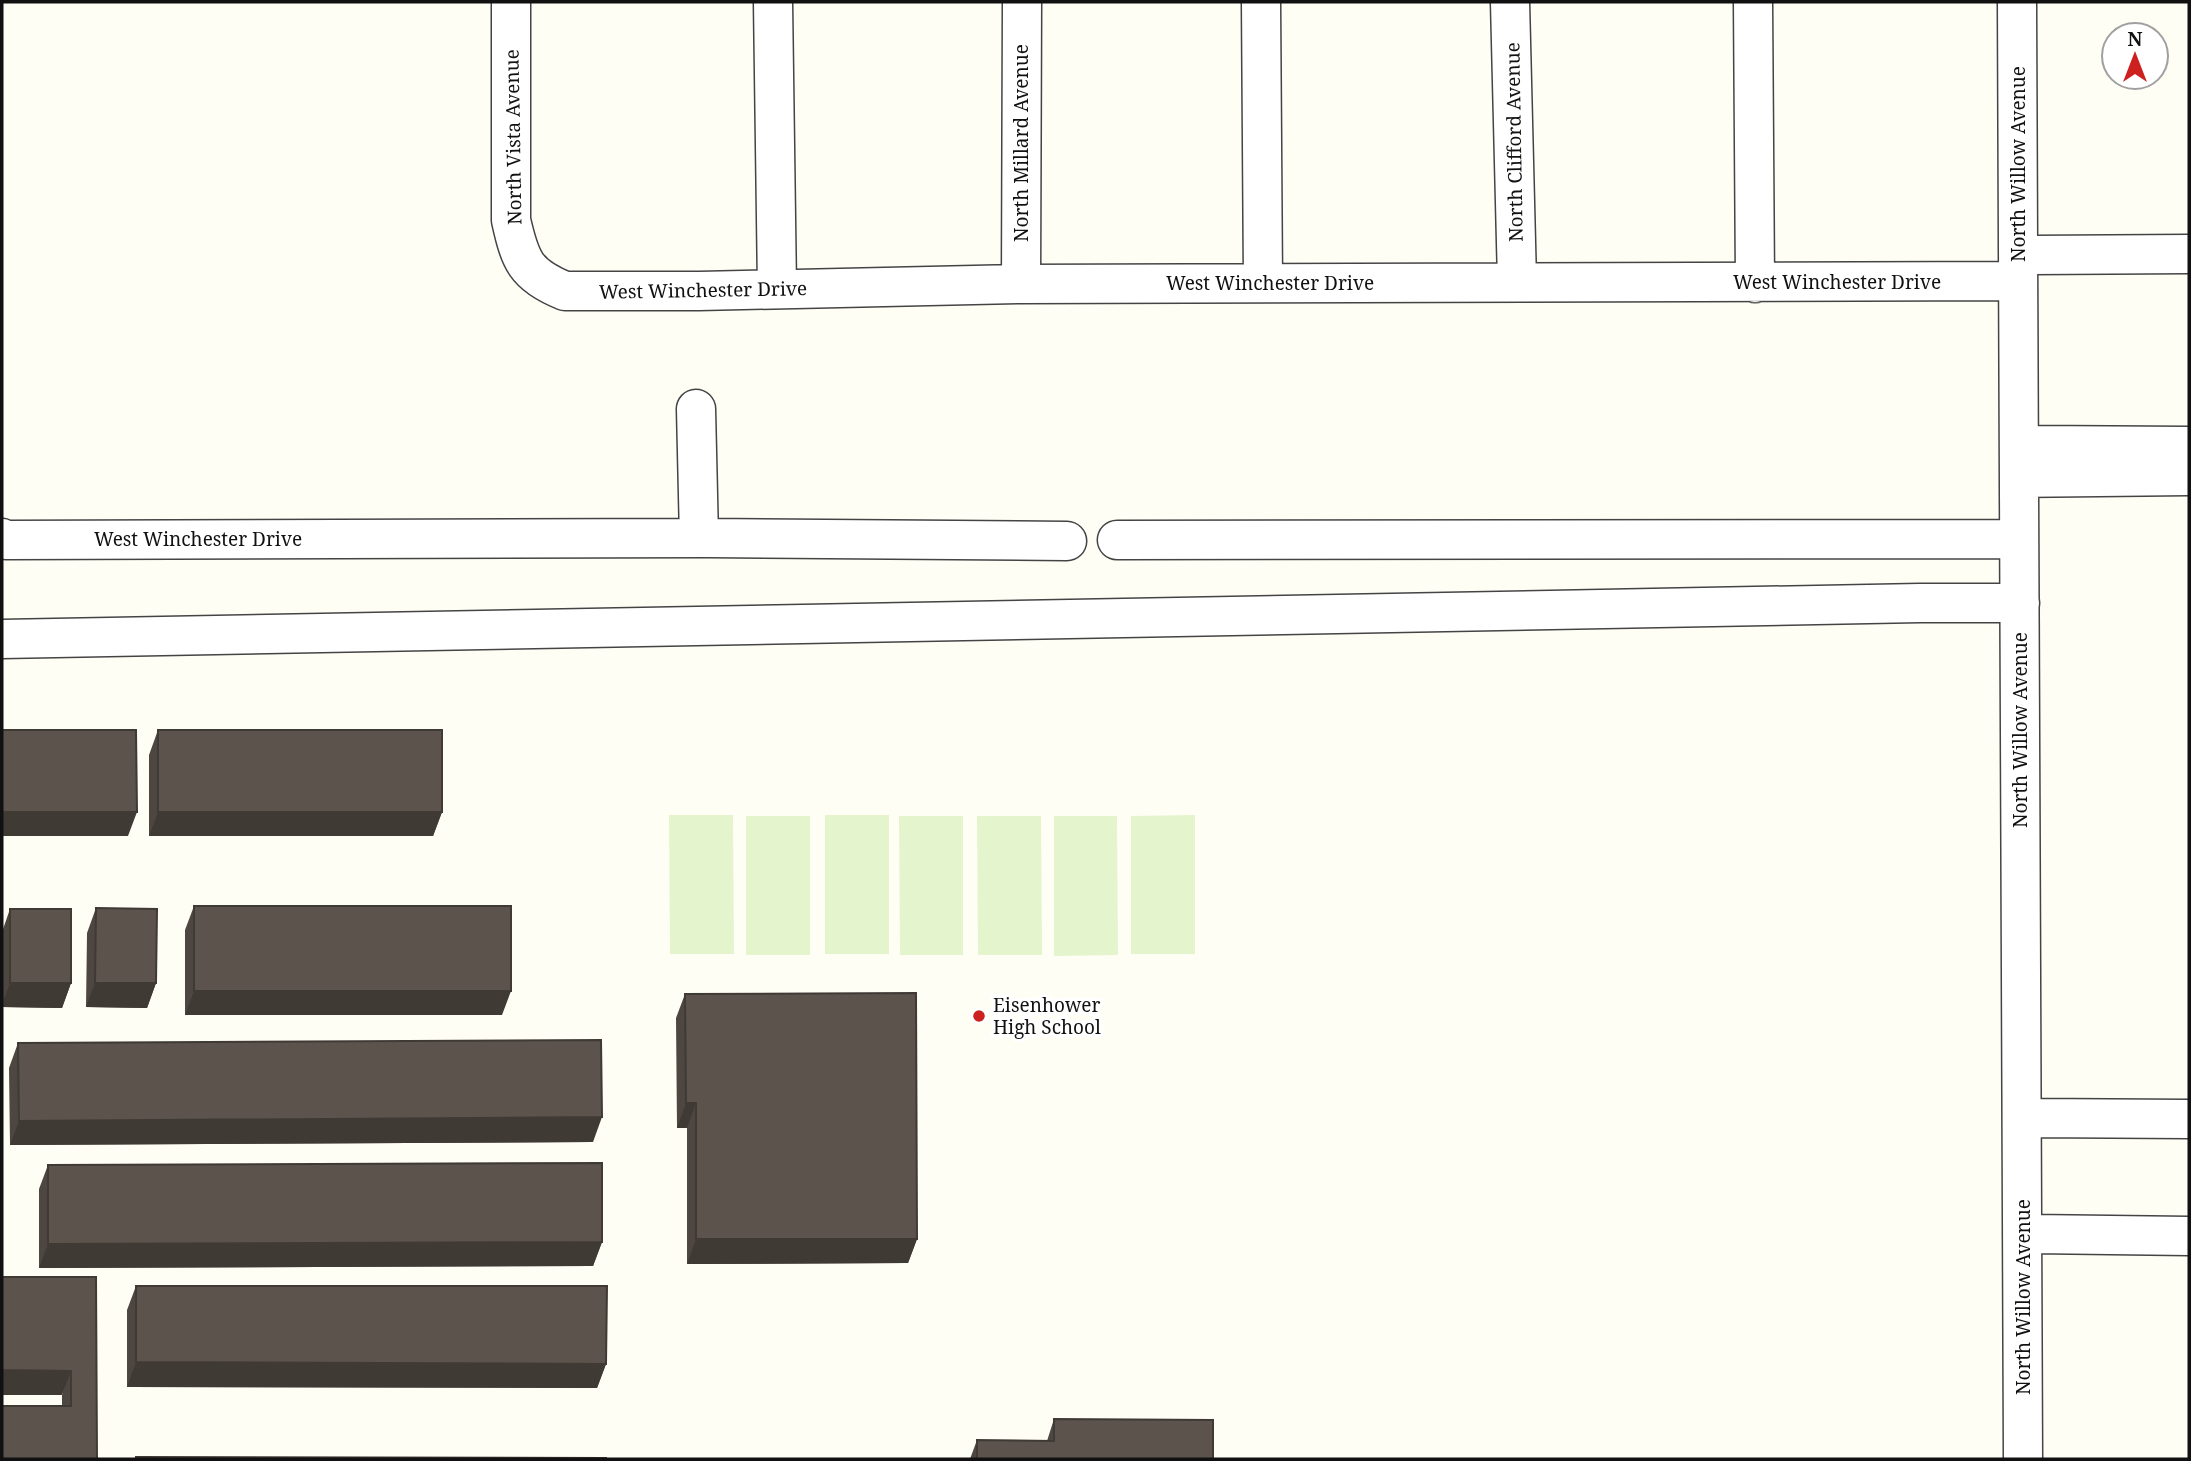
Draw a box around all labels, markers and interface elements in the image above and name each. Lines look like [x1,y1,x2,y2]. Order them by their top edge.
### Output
north arrow [2100,21,2170,91]
text: N [2128,26,2143,52]
street label: North Clifford Avenue [1499,42,1529,242]
street label: North Millard Avenue [1008,44,1034,242]
street label: North Vista Avenue [498,49,528,225]
street label: North Willow Avenue [2005,66,2031,262]
street label: West Winchester Drive [1733,269,1941,295]
street label: West Winchester Drive [1166,270,1374,296]
street label: West Winchester Drive [599,275,807,305]
street label: West Winchester Drive [94,526,302,552]
street label: North Willow Avenue [2007,632,2033,828]
place label: Eisenhower High School [993,992,1101,1040]
marker: Eisenhower High School [971,1008,987,1024]
street label: North Willow Avenue [2010,1199,2036,1395]

